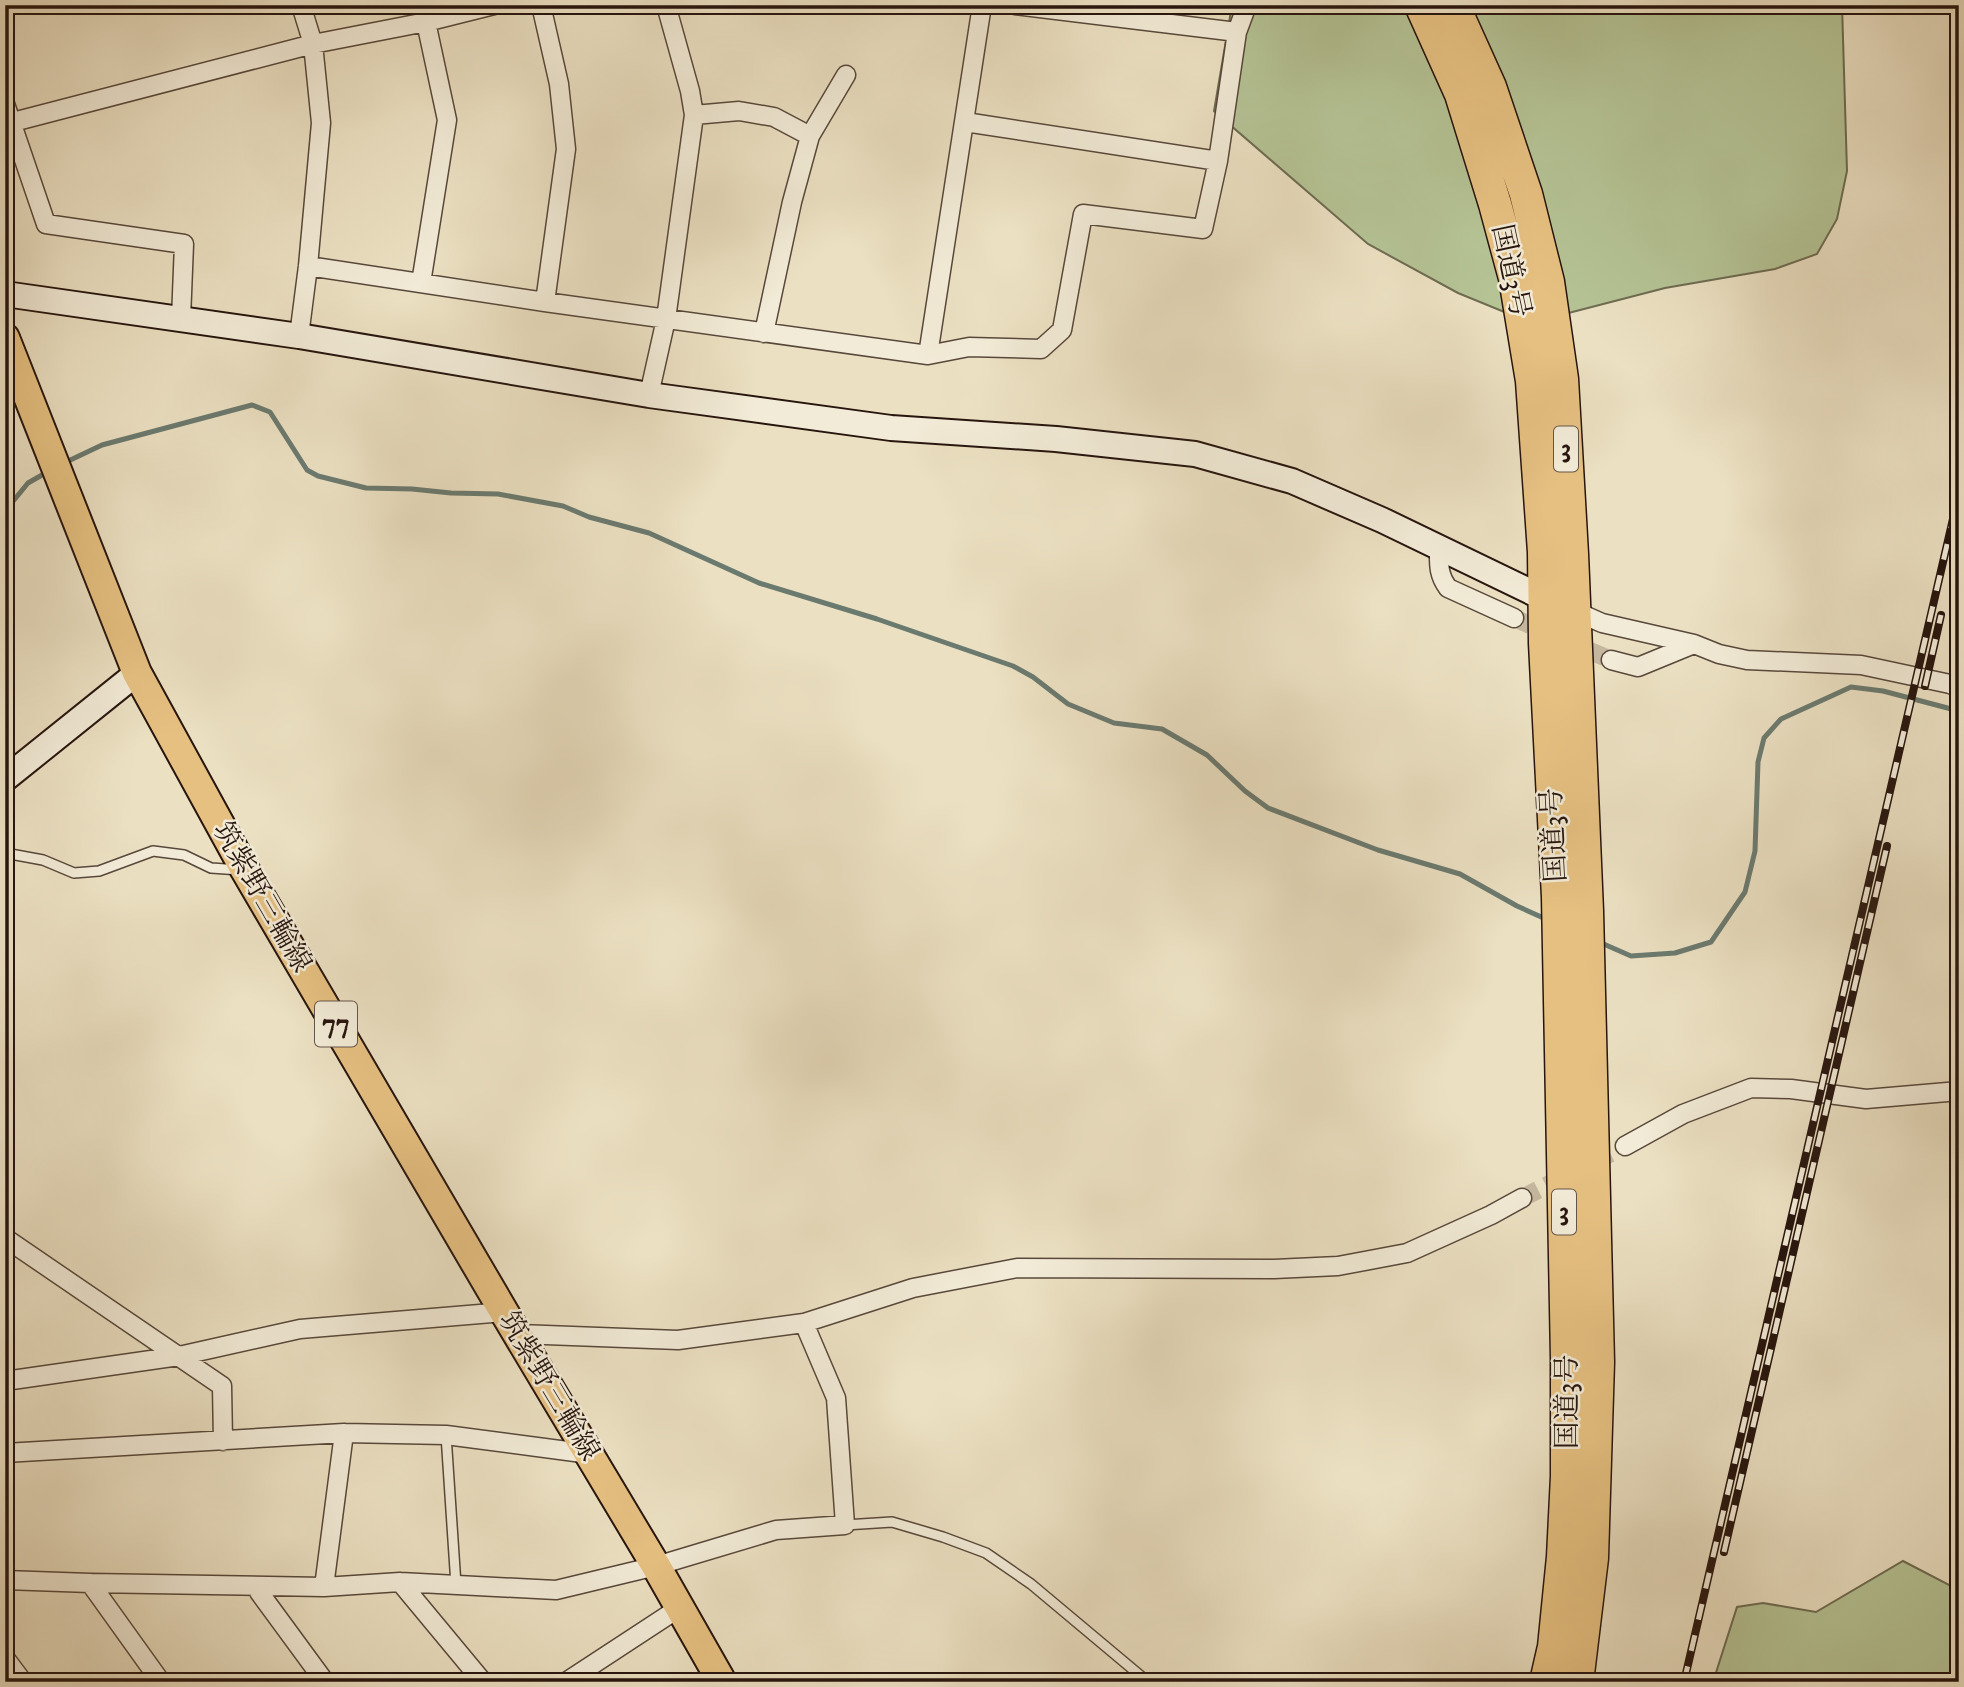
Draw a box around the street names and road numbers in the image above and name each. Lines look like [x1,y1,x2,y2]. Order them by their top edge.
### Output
street label: 国道3号 [1484,221,1538,321]
road number: 3 [1554,426,1578,471]
street label: 国道3号 [1534,787,1574,883]
street label: 筑紫野三輪線 [205,815,319,979]
road number: 77 [315,1001,357,1046]
road number: 3 [1552,1190,1576,1234]
street label: 筑紫野三輪線 [491,1305,607,1467]
street label: 国道3号 [1550,1355,1585,1449]

